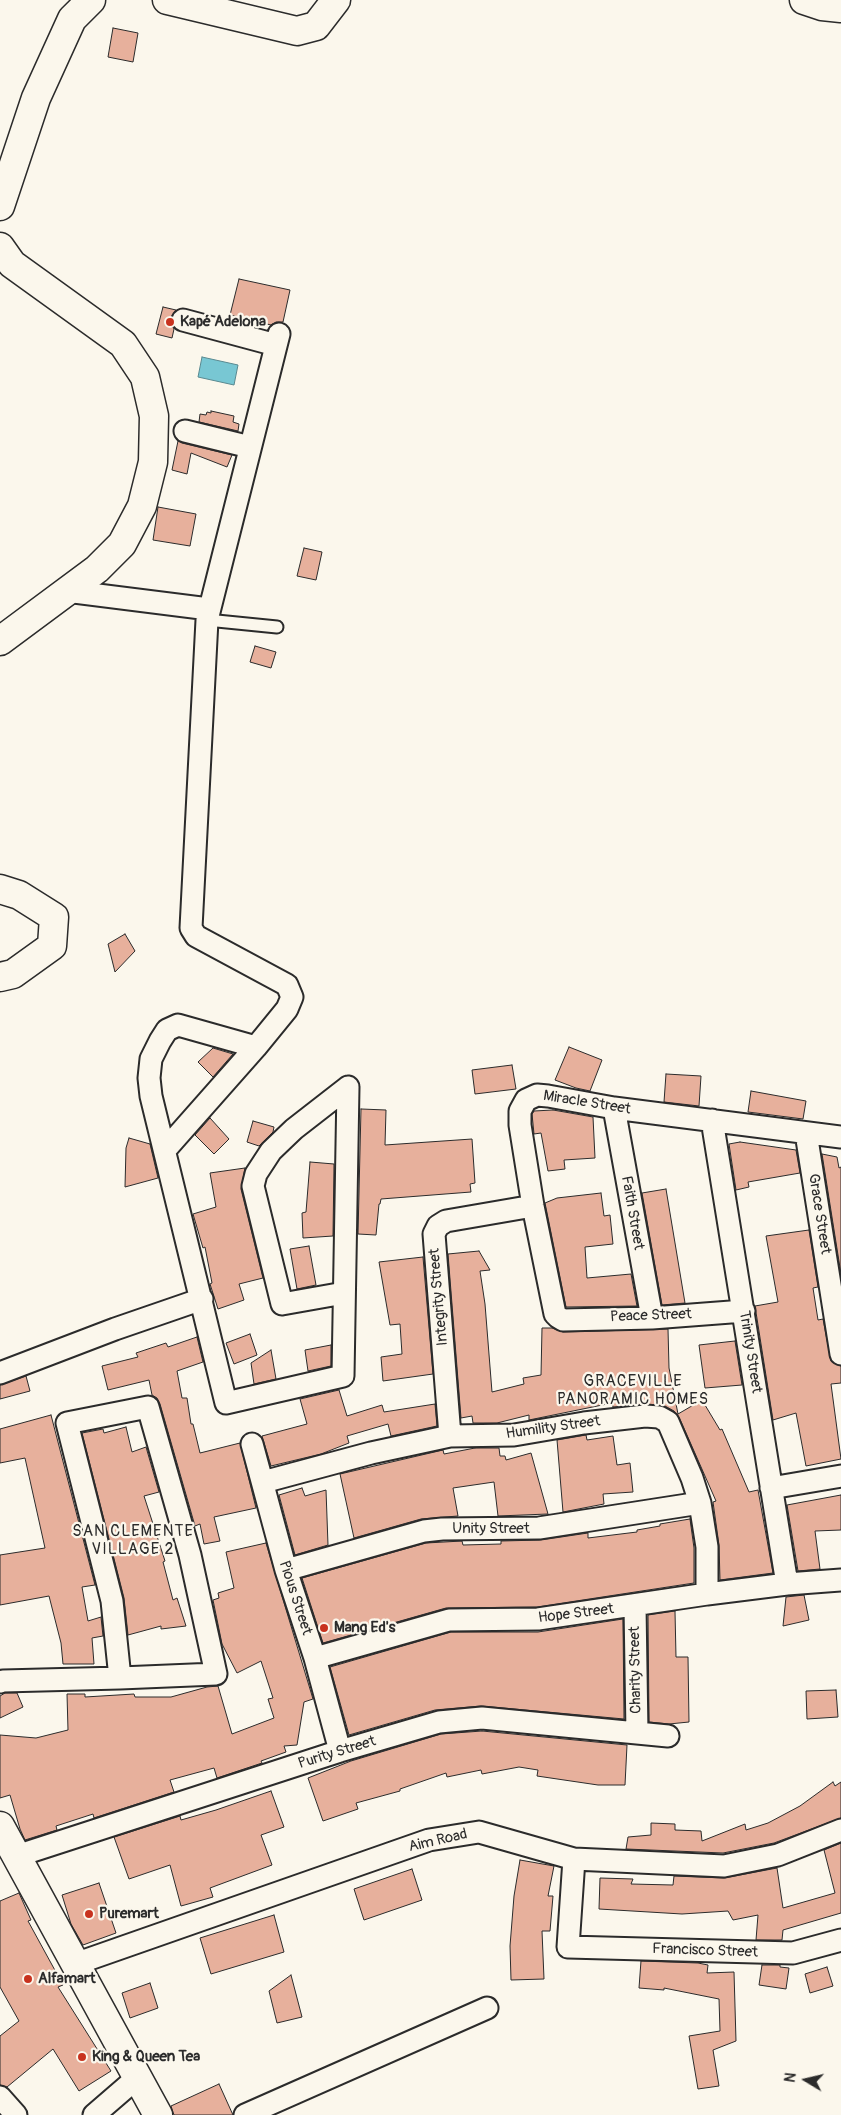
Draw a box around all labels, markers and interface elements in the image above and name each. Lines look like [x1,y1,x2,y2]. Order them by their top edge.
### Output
place label: Kapé Adelona [180,313,266,331]
marker: Kapé Adelona [164,316,176,328]
street label: Miracle Street [542,1087,632,1119]
street label: Grace Street [804,1172,834,1256]
street label: Faith Street [617,1175,647,1251]
street label: Integrity Street [426,1247,452,1347]
street label: Peace Street [610,1306,692,1326]
street label: Trinity Street [735,1309,765,1395]
district label: GRACEVILLE PANORAMIC HOMES [555,1372,711,1410]
street label: Humility Street [505,1412,601,1444]
street label: Unity Street [452,1520,530,1538]
district label: SAN CLEMENTE VILLAGE 2 [71,1522,195,1560]
street label: Pious Street [275,1559,315,1637]
street label: Hope Street [537,1600,615,1628]
place label: Mang Ed's [334,1619,395,1637]
marker: Mang Ed's [318,1622,330,1634]
street label: Charity Street [626,1626,646,1714]
street label: Purity Street [296,1733,378,1773]
street label: Aim Road [407,1826,469,1856]
place label: Puremart [99,1905,159,1923]
marker: Puremart [83,1908,95,1920]
street label: Francisco Street [652,1940,758,1962]
place label: Alfamart [38,1970,95,1988]
marker: Alfamart [22,1973,34,1985]
place label: King & Queen Tea [92,2048,200,2066]
marker: King & Queen Tea [76,2051,88,2063]
north arrow [781,2055,831,2105]
text: N [782,2072,800,2084]

